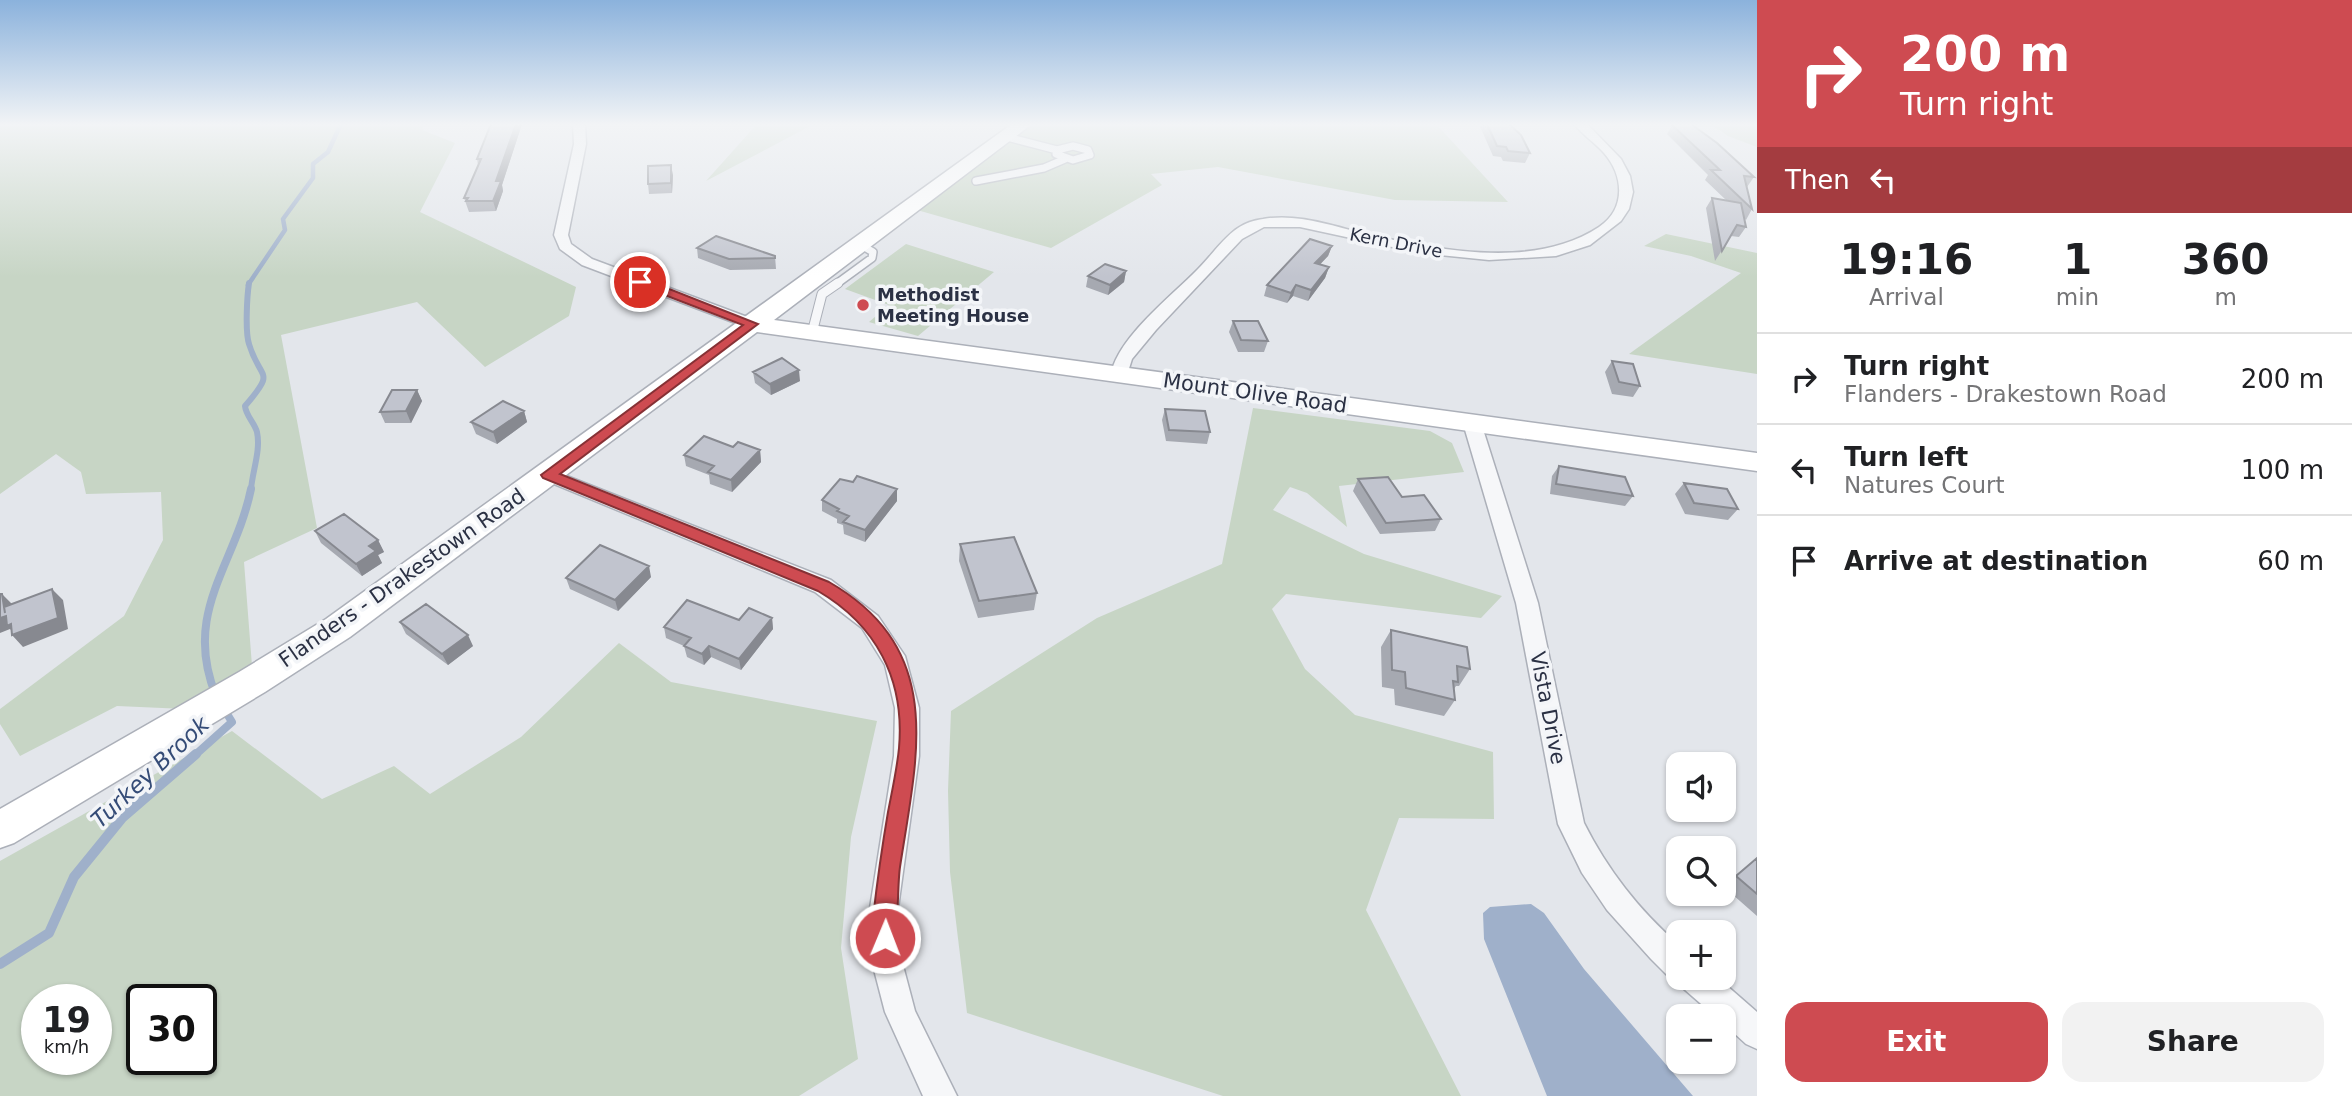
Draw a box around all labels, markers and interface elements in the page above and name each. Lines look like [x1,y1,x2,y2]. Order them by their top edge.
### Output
text: 200 m [1900,26,2070,83]
icon: right [1785,28,1876,119]
text: Turn right [1900,85,2053,123]
icon: left [1864,161,1902,199]
text: Then [1785,165,1850,195]
street label: Kern Drive [1348,223,1444,262]
text: 19:16 [1840,235,1973,284]
text: 1 [2063,235,2092,284]
text: 360 [2182,235,2269,284]
pin [610,252,670,312]
icon: arrive [621,263,659,301]
place label: Methodist Meeting House [877,284,1029,326]
text: Arrival [1869,284,1944,310]
text: min [2056,284,2099,310]
text: m [2214,284,2237,310]
marker: Methodist Meeting House [855,297,871,313]
text: Turn right [1844,351,1989,381]
icon: right [1785,360,1823,398]
text: 200 m [2241,364,2324,394]
street label: Mount Olive Road [1162,368,1348,418]
text: Flanders - Drakestown Road [1844,381,2167,407]
text: Turn left [1844,442,1968,472]
icon: left [1785,451,1823,489]
text: 100 m [2241,455,2324,485]
text: Natures Court [1844,472,2004,498]
street label: Flanders - Drakestown Road [274,484,530,672]
icon: arrive [1785,542,1823,580]
text: Arrive at destination [1844,546,2148,576]
text: 60 m [2257,546,2324,576]
street label: Vista Drive [1525,650,1571,766]
water label: Turkey Brook [86,710,215,833]
map controls [1666,752,1736,1074]
button: sound [1666,752,1736,822]
button: search [1666,836,1736,906]
position arrow [848,901,922,975]
button: + [1666,920,1736,990]
speed limit sign: 30 [126,984,217,1075]
text: 19 [42,1000,91,1040]
button: Exit [1785,1002,2048,1082]
button: Share [2062,1002,2324,1082]
button: − [1666,1004,1736,1074]
text: km/h [44,1036,89,1057]

